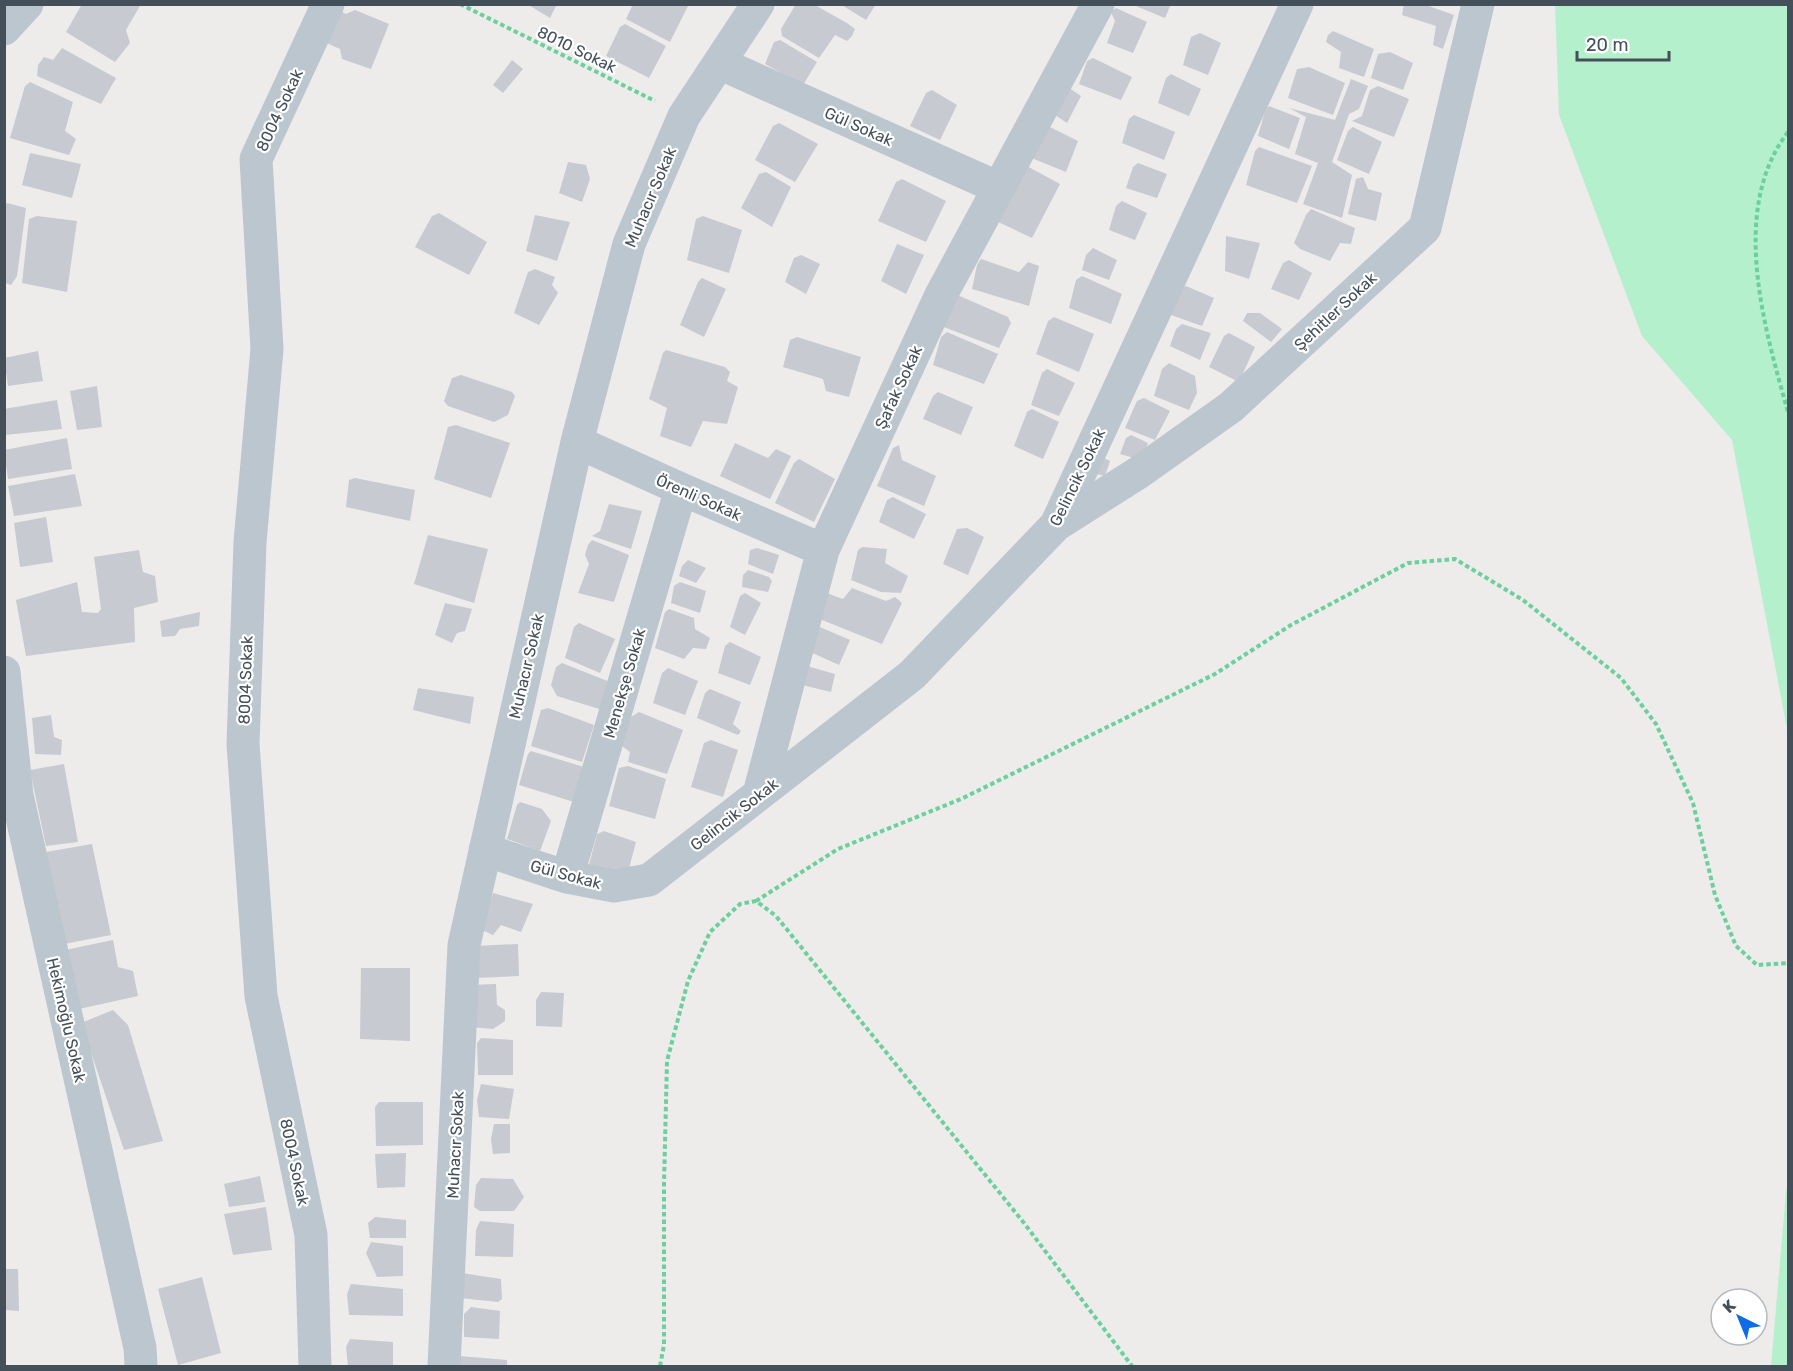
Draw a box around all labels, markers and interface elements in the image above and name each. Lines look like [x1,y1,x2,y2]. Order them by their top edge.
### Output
street label: 8010 Sokak [534,22,620,77]
scale bar [1577,24,1668,62]
text: 20 m [1586,34,1628,56]
street label: 8004 Sokak [252,65,307,154]
street label: Gül Sokak [822,103,897,150]
street label: Muhacır Sokak [621,143,681,250]
street label: Şehitler Sokak [1290,268,1381,354]
street label: Şafak Sokak [871,342,926,432]
street label: Gelincik Sokak [1046,425,1110,529]
street label: Örenli Sokak [653,470,745,525]
street label: Muhacır Sokak [505,611,548,721]
street label: Menekşe Sokak [600,625,649,740]
street label: 8004 Sokak [234,635,257,725]
street label: Gelincik Sokak [687,774,783,855]
street label: Gül Sokak [528,856,604,893]
street label: Hekimoğlu Sokak [43,956,90,1085]
street label: Muhacır Sokak [443,1090,468,1199]
street label: 8004 Sokak [276,1117,313,1208]
north arrow [1709,1287,1769,1347]
text: K [1719,1296,1740,1317]

